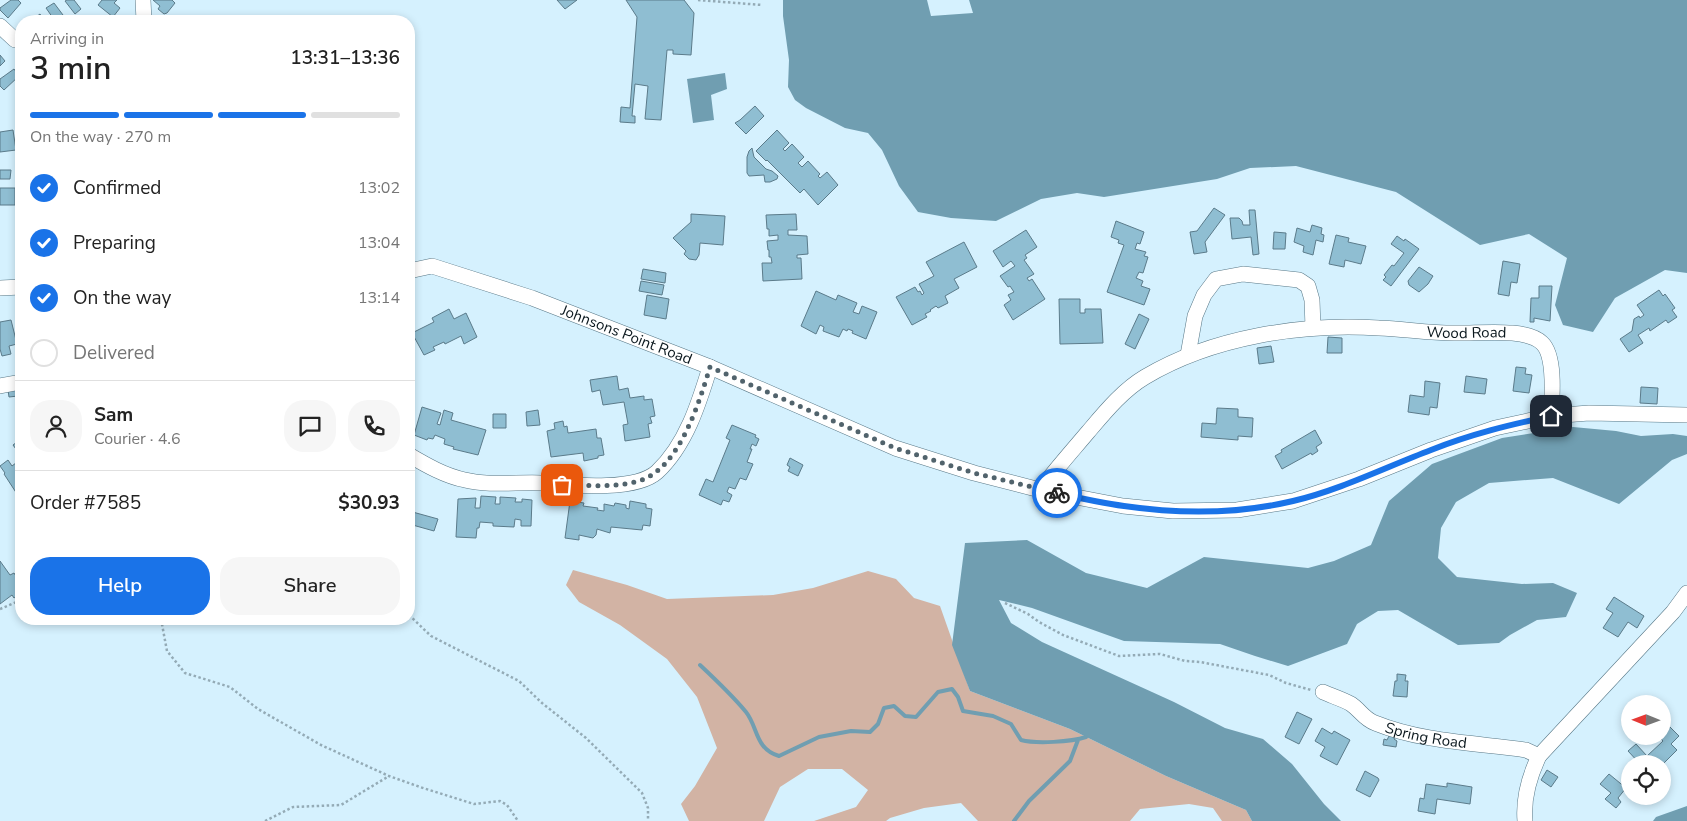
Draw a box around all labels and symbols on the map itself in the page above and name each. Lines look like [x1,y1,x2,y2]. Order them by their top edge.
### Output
street label: Johnsons Point Road [557,300,695,369]
street label: Wood Road [1426,322,1507,343]
pin [1530,395,1572,437]
pin [541,464,583,506]
courier [1032,468,1082,518]
north arrow [1621,695,1671,745]
street label: Spring Road [1382,717,1468,753]

